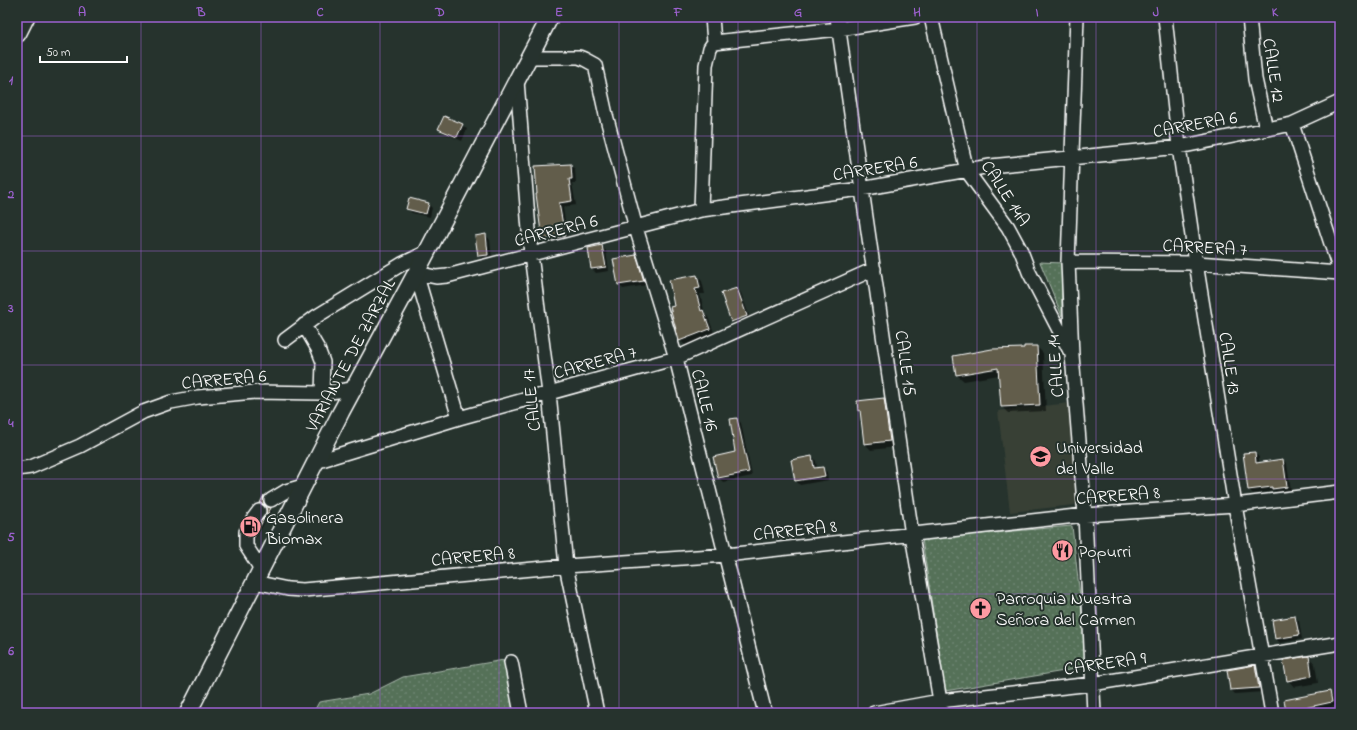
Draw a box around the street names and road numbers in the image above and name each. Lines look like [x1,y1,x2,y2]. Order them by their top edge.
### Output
street label: CALLE 12 [1254,36,1290,104]
street label: CARRERA 6 [1151,106,1240,146]
street label: CARRERA 6 [831,150,920,189]
street label: CALLE 14A [973,156,1035,232]
street label: CARRERA 6 [512,209,601,255]
street label: CARRERA 7 [1162,234,1248,264]
street label: VARIANTE DE ZARZAL [300,274,403,438]
street label: CALLE 15 [887,329,921,398]
street label: CALLE 13 [1210,330,1246,396]
street label: CALLE 14 [1042,333,1072,398]
street label: CARRERA 7 [551,340,640,387]
street label: CARRERA 6 [181,364,268,398]
street label: CALLE 17 [517,367,549,432]
street label: CALLE 16 [683,367,723,434]
street label: CARRERA 8 [1075,481,1161,513]
street label: CARRERA 8 [752,515,839,549]
street label: CARRERA 8 [430,541,516,575]
street label: CARRERA 9 [1062,646,1149,684]

